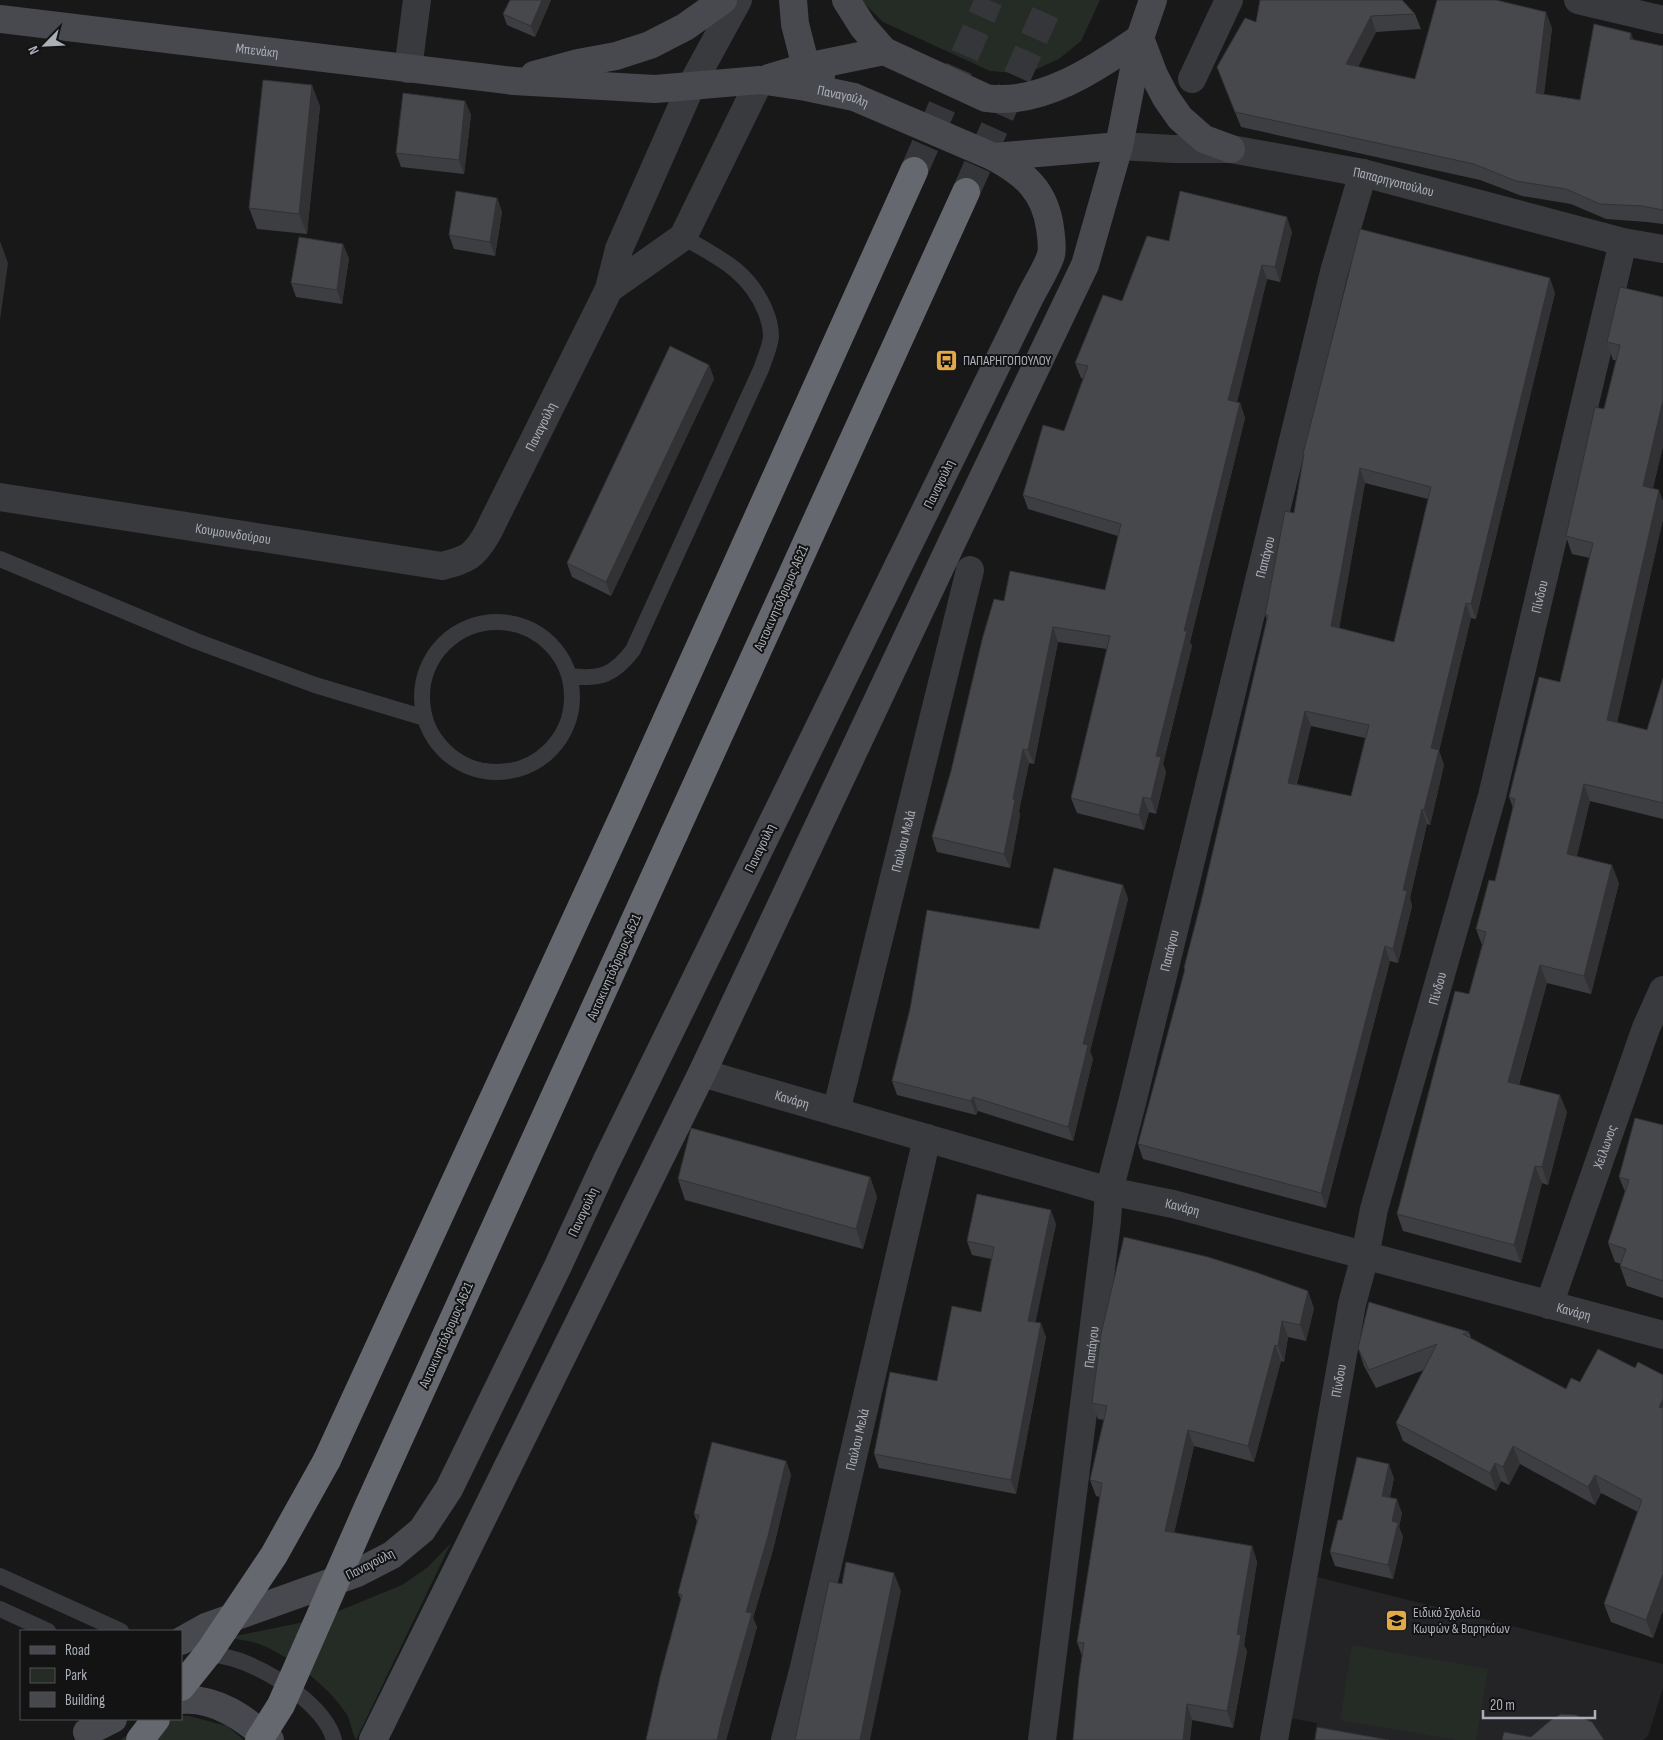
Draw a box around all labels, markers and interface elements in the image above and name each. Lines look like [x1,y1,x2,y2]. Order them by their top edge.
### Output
north arrow [20,20,70,70]
street label: Μπενάκη [235,39,279,61]
text: N [24,43,43,57]
street label: Παναγούλη [816,81,871,111]
street label: Παπαρηγοπούλου [1352,163,1436,200]
bus stop icon: ΠΑΠΑΡΗΓΟΠΟΥΛΟΥ [935,348,959,372]
place label: ΠΑΠΑΡΗΓΟΠΟΥΛΟΥ [963,352,1051,369]
street label: Παναγούλη [521,399,560,454]
street label: Παναγούλη [920,457,958,511]
street label: Κουμουνδούρου [194,519,272,548]
street label: Παπάγου [1251,534,1278,579]
street label: Αυτοκινητόδρομος Α621 [750,542,812,654]
street label: Πίνδου [1527,578,1551,615]
street label: Παύλου Μελά [887,808,919,874]
street label: Παναγούλη [741,821,779,875]
street label: Αυτοκινητόδρομος Α621 [583,911,645,1023]
street label: Παπάγου [1156,928,1182,973]
street label: Πίνδου [1424,970,1450,1007]
street label: Κανάρη [773,1086,811,1112]
street label: Χείλωνος [1589,1122,1620,1172]
street label: Παναγούλη [564,1185,602,1239]
street label: Κανάρη [1164,1194,1202,1219]
street label: Αυτοκινητόδρομος Α621 [415,1279,477,1391]
street label: Κανάρη [1555,1298,1593,1324]
street label: Παπάγου [1080,1325,1102,1369]
street label: Πίνδου [1327,1363,1350,1399]
street label: Παύλου Μελά [841,1407,872,1472]
street label: Παναγούλη [343,1545,397,1583]
place label: Ειδικό Σχολείο Κωφών & Βαρηκόων [1413,1604,1510,1637]
school or university icon: Ειδικό Σχολείο Κωφών & Βαρηκόων [1385,1608,1409,1632]
legend [20,1630,182,1720]
text: Road [65,1641,90,1660]
text: Park [65,1666,87,1685]
scale bar [1483,1688,1596,1720]
text: Building [65,1691,105,1710]
text: 20 m [1490,1696,1515,1715]

